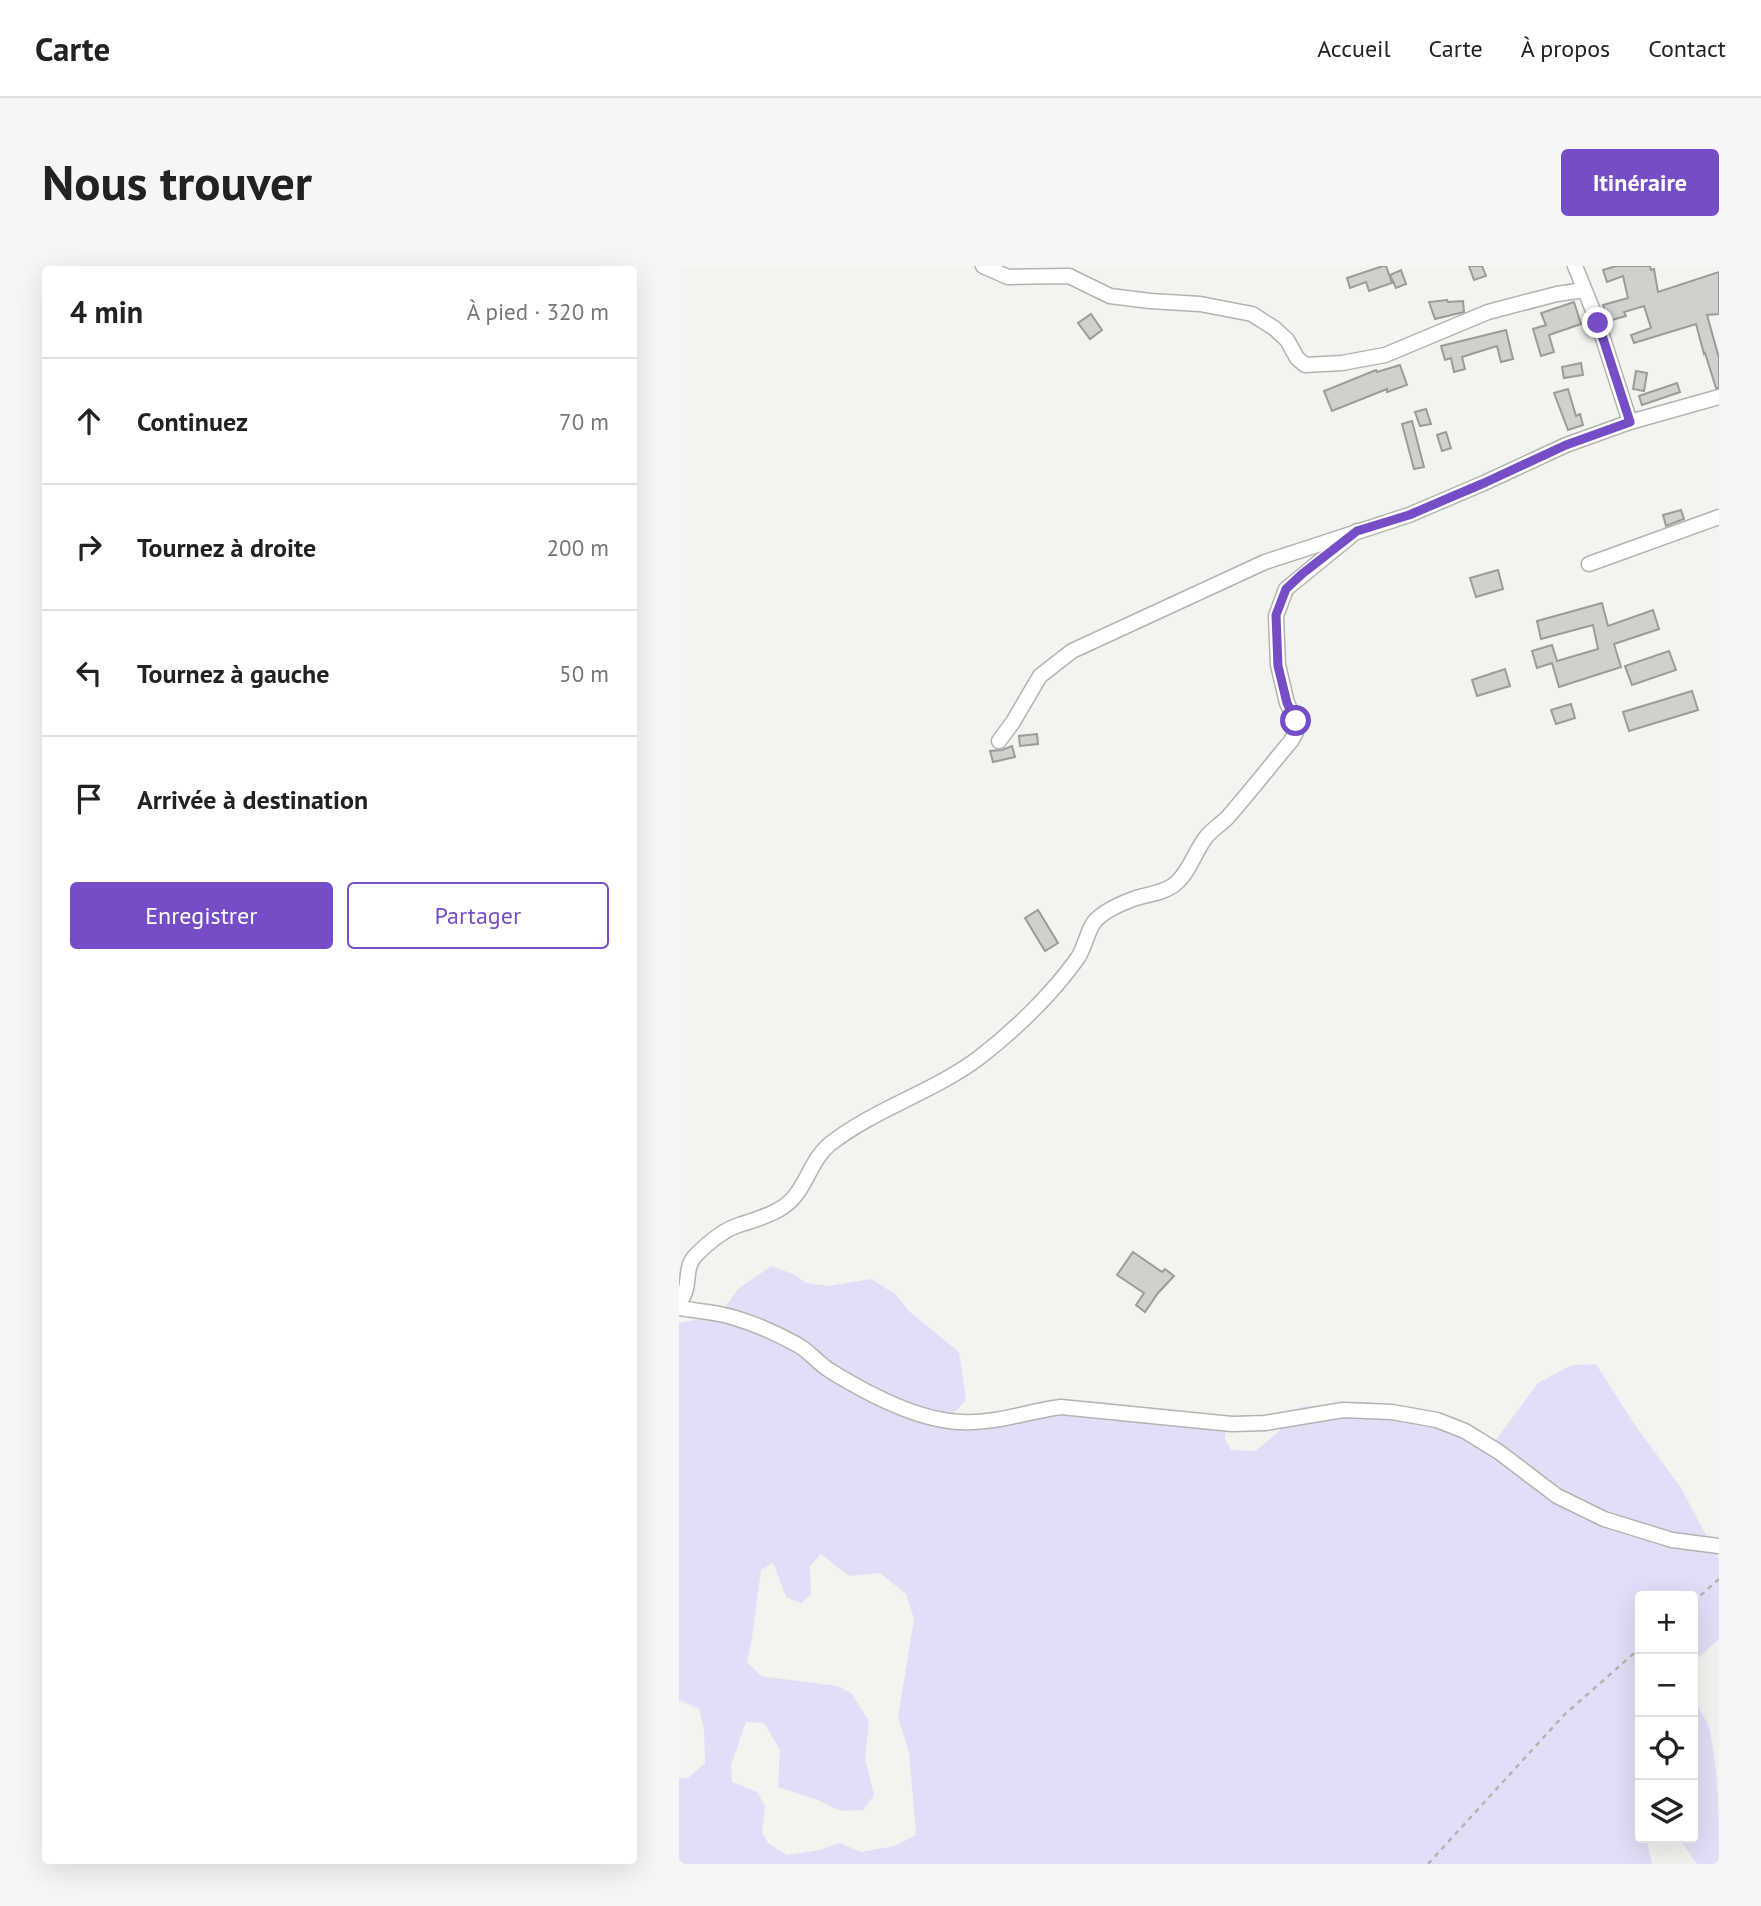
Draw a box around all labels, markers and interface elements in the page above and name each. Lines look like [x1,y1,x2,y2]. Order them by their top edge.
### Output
text: Carte [35,27,110,70]
text: Accueil [1317,33,1391,64]
text: Carte [1429,33,1483,64]
text: À propos [1521,33,1610,64]
text: Contact [1648,33,1726,64]
button: Itinéraire [1561,149,1719,216]
text: Nous trouver [42,150,312,214]
text: 4 min [70,292,143,331]
text: À pied · 320 m [467,297,609,326]
route end [1582,307,1613,338]
icon: ahead [70,402,108,440]
text: Continuez [137,405,248,438]
text: 70 m [559,407,609,436]
icon: right [70,528,108,566]
text: Tournez à droite [137,531,316,564]
text: 200 m [547,533,609,562]
icon: left [70,654,108,692]
text: Tournez à gauche [137,657,329,690]
text: 50 m [559,659,609,688]
route start [1280,705,1311,736]
icon: arrive [70,780,108,818]
text: Arrivée à destination [137,783,368,816]
button: Enregistrer [70,882,333,949]
button: Partager [347,882,609,949]
map controls [1635,1591,1698,1843]
button: + [1635,1591,1698,1654]
button: − [1635,1654,1698,1717]
button: locate [1635,1717,1698,1780]
button: layers [1635,1780,1698,1843]

